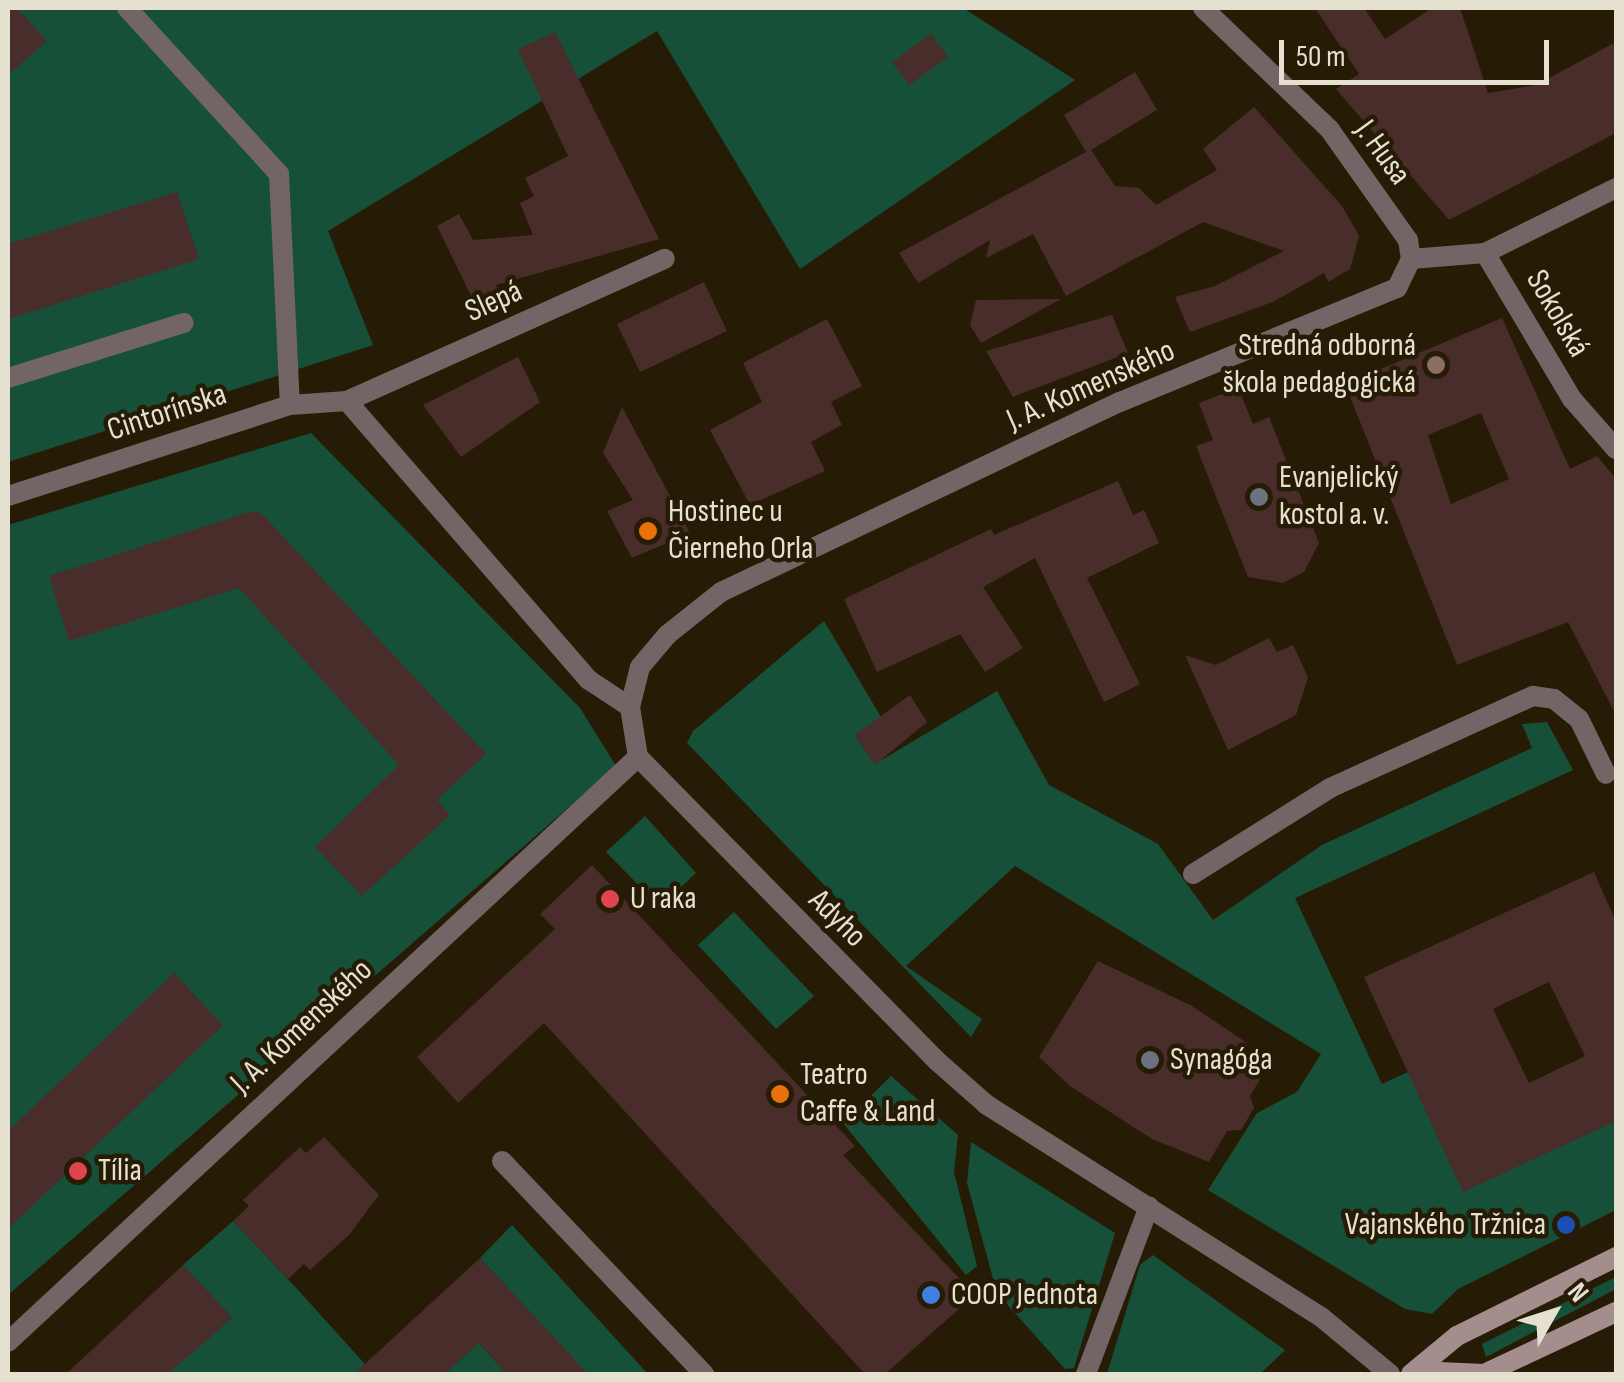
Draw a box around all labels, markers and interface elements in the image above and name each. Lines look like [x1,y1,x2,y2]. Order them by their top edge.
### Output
scale bar [1284,20,1554,82]
text: 50 m [1296,39,1345,75]
street label: J. Husa [1346,113,1418,193]
street label: Sokolská [1517,264,1597,364]
street label: Slepá [460,273,528,331]
place label: Stredná odborná škola pedagogická [1222,328,1416,403]
street label: J. A. Komenského [1001,332,1181,440]
marker: Stredná odborná škola pedagogická [1425,354,1447,376]
street label: Cintorínska [103,376,231,450]
place label: Evanjelický kostol a. v. [1279,460,1399,535]
marker: Evanjelický kostol a. v. [1248,486,1270,508]
place label: Hostinec u Čierneho Orla [668,494,813,569]
marker: Hostinec u Čierneho Orla [637,520,659,542]
place label: U raka [630,880,696,918]
street label: Adyho [800,882,874,956]
marker: U raka [599,888,621,910]
street label: J. A. Komenského [223,952,381,1102]
place label: Synagóga [1170,1041,1272,1079]
marker: Synagóga [1139,1049,1161,1071]
place label: Teatro Caffe & Land [800,1057,935,1132]
marker: Teatro Caffe & Land [769,1083,791,1105]
place label: Tília [98,1152,142,1190]
marker: Tília [67,1160,89,1182]
place label: Vajanského Tržnica [1345,1206,1546,1244]
marker: Vajanského Tržnica [1555,1214,1577,1236]
north arrow [1504,1262,1604,1362]
place label: COOP Jednota [951,1276,1098,1314]
text: N [1560,1277,1595,1309]
marker: COOP Jednota [920,1284,942,1306]

